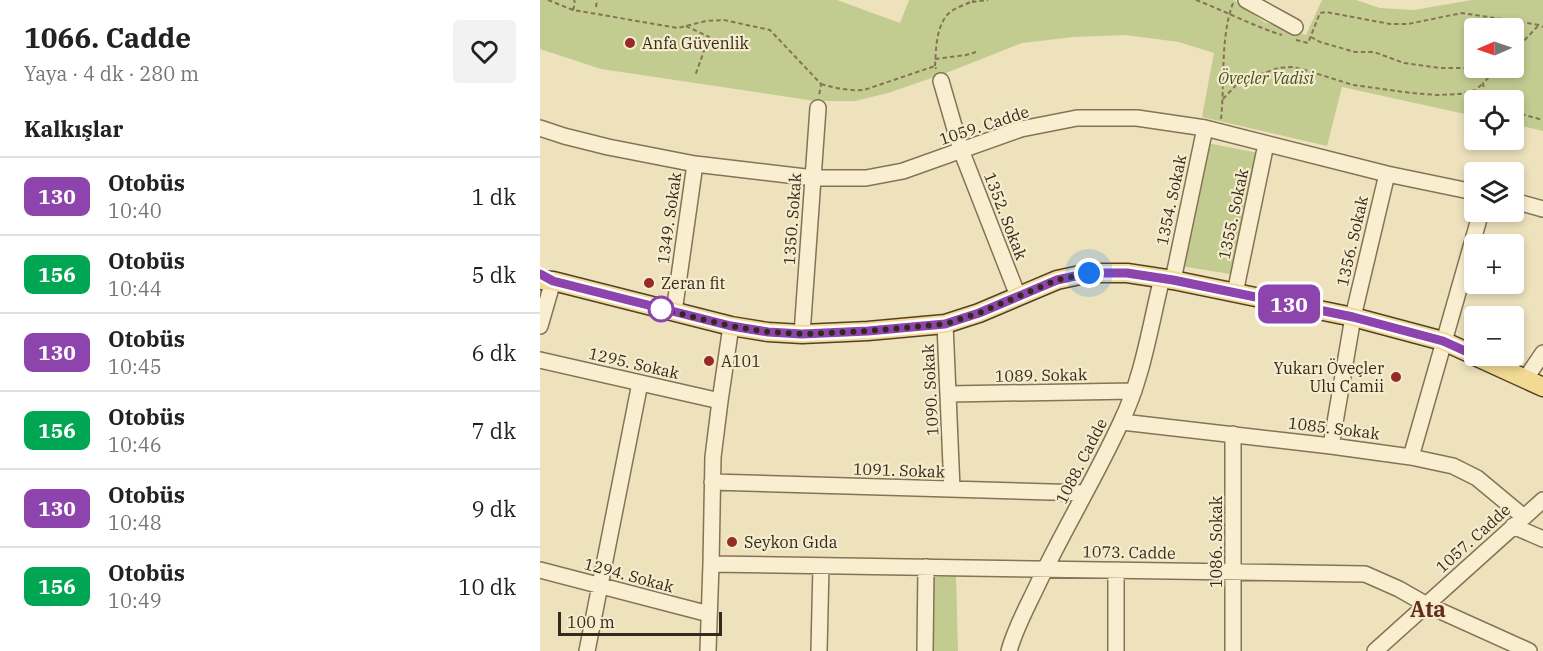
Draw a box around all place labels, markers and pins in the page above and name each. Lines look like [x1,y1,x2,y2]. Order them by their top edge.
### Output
place label: Anfa Güvenlik [642,33,750,53]
marker: Anfa Güvenlik [623,36,637,50]
place label: Zeran fit [661,273,726,293]
marker: Zeran fit [642,276,656,290]
unlabelled marker [648,296,674,322]
place label: A101 [721,351,761,371]
marker: A101 [702,354,716,368]
place label: Yukarı Öveçler Ulu Camii [1273,358,1384,396]
marker: Yukarı Öveçler Ulu Camii [1389,370,1403,384]
place label: Seykon Gıda [744,532,838,552]
marker: Seykon Gıda [725,535,739,549]

